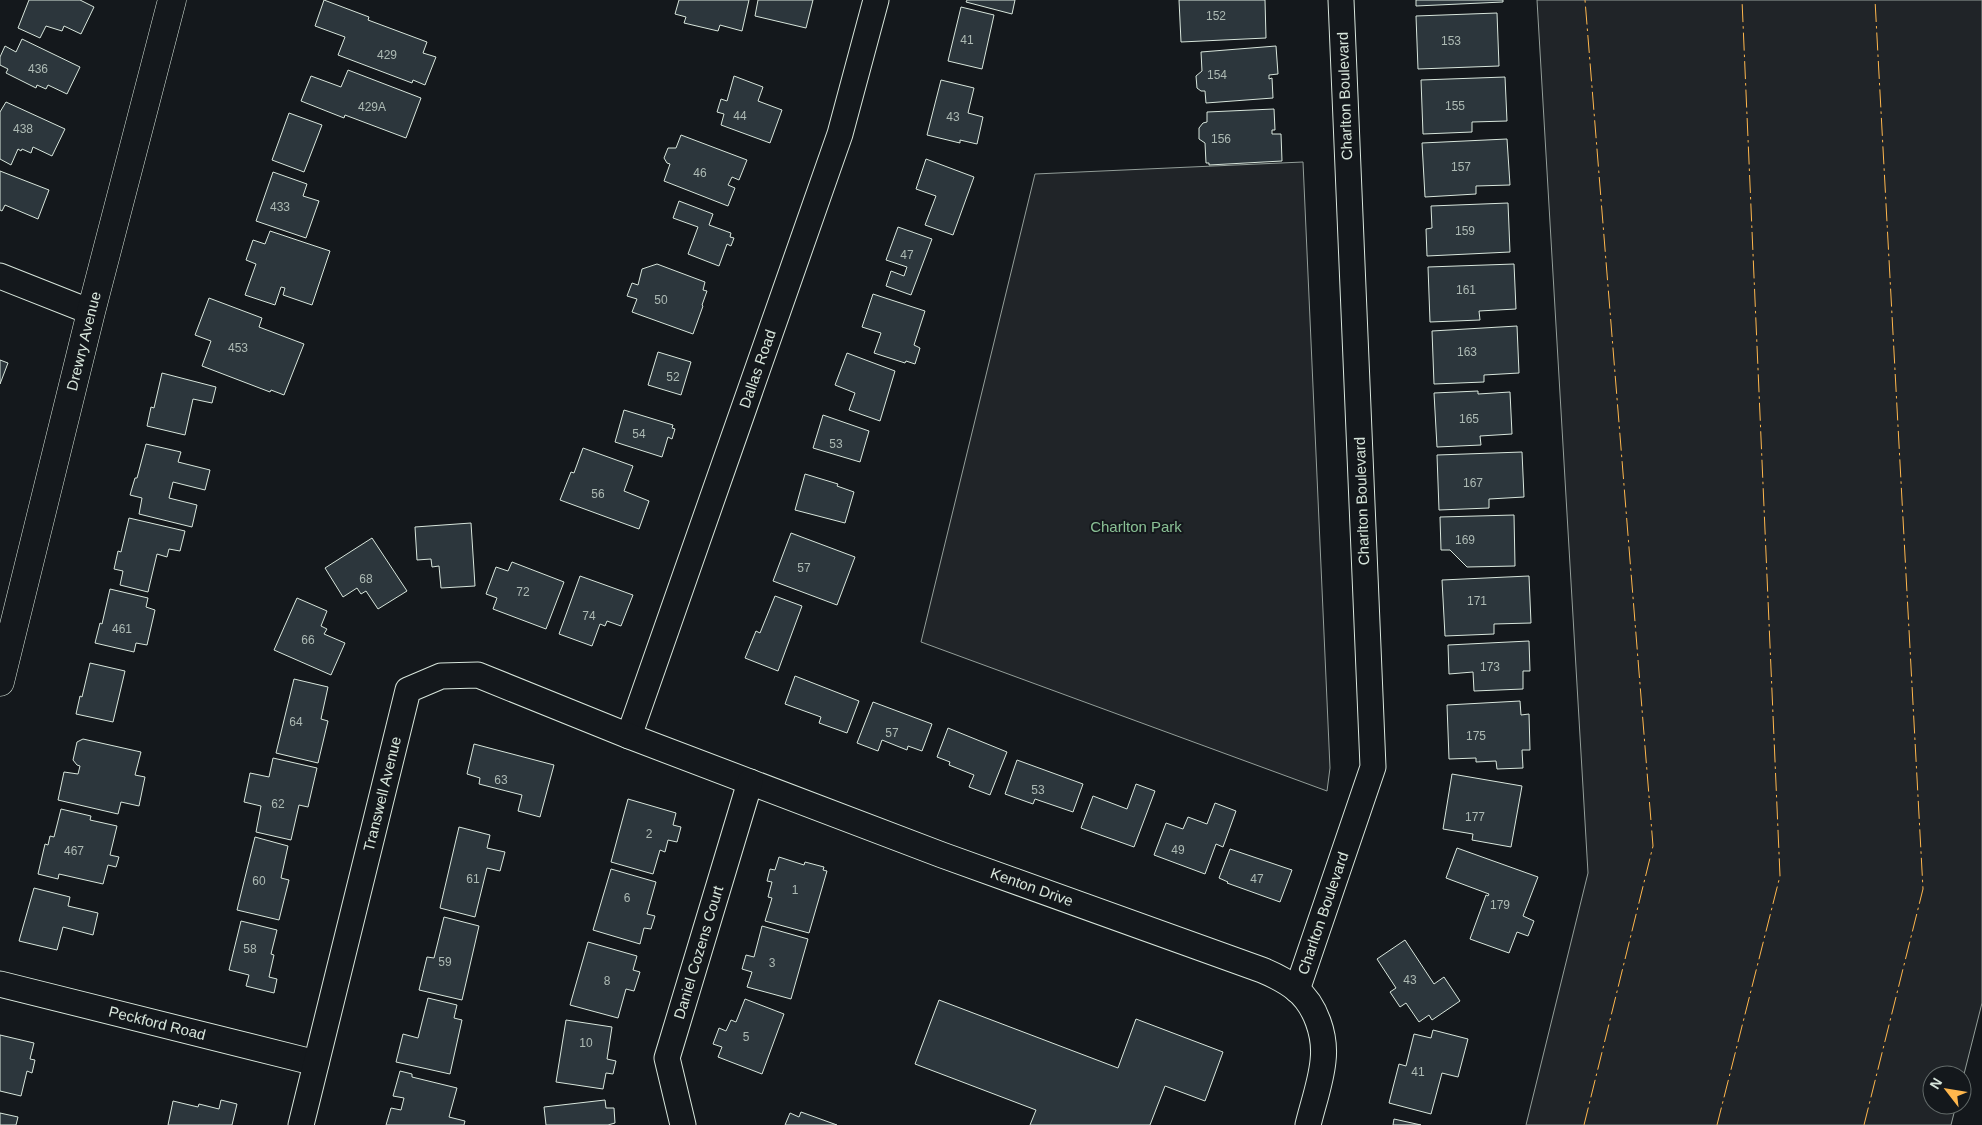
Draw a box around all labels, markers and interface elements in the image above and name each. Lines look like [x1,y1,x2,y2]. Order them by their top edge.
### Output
house number: 152 [1206,9,1226,23]
street label: Charlton Boulevard [1334,32,1355,160]
house number: 41 [960,33,974,47]
house number: 153 [1441,34,1461,48]
house number: 429 [377,48,397,62]
house number: 436 [28,62,48,76]
house number: 154 [1207,68,1227,82]
house number: 155 [1445,99,1465,113]
house number: 429A [358,100,386,114]
house number: 44 [733,109,747,123]
house number: 43 [946,110,960,124]
house number: 438 [13,122,33,136]
house number: 156 [1211,132,1231,146]
house number: 157 [1451,160,1471,174]
house number: 46 [693,166,707,180]
house number: 433 [270,200,290,214]
house number: 159 [1455,224,1475,238]
house number: 47 [900,248,914,262]
house number: 161 [1456,283,1476,297]
street label: Drewry Avenue [63,290,104,392]
house number: 50 [654,293,668,307]
street label: Dallas Road [736,327,779,410]
house number: 453 [228,341,248,355]
house number: 163 [1457,345,1477,359]
house number: 52 [666,370,680,384]
house number: 165 [1459,412,1479,426]
house number: 54 [632,427,646,441]
house number: 53 [829,437,843,451]
street label: Charlton Boulevard [1351,437,1372,565]
house number: 167 [1463,476,1483,490]
house number: 56 [591,487,605,501]
park label: Charlton Park [1090,518,1182,535]
house number: 169 [1455,533,1475,547]
house number: 57 [797,561,811,575]
house number: 68 [359,572,373,586]
house number: 72 [516,585,530,599]
house number: 171 [1467,594,1487,608]
house number: 74 [582,609,596,623]
house number: 461 [112,622,132,636]
house number: 66 [301,633,315,647]
house number: 173 [1480,660,1500,674]
house number: 64 [289,715,303,729]
house number: 57 [885,726,899,740]
house number: 175 [1466,729,1486,743]
street label: Transwell Avenue [360,735,404,853]
house number: 63 [494,773,508,787]
house number: 53 [1031,783,1045,797]
house number: 62 [271,797,285,811]
house number: 177 [1465,810,1485,824]
house number: 2 [646,827,653,841]
house number: 49 [1171,843,1185,857]
house number: 467 [64,844,84,858]
street label: Charlton Boulevard [1294,850,1351,977]
street label: Kenton Drive [988,864,1076,909]
house number: 61 [466,872,480,886]
house number: 47 [1250,872,1264,886]
house number: 60 [252,874,266,888]
street label: Daniel Cozens Court [670,883,727,1021]
house number: 1 [792,883,799,897]
house number: 6 [624,891,631,905]
house number: 179 [1490,898,1510,912]
house number: 58 [243,942,257,956]
house number: 59 [438,955,452,969]
house number: 3 [769,956,776,970]
house number: 43 [1403,973,1417,987]
house number: 8 [604,974,611,988]
street label: Peckford Road [107,1003,207,1043]
house number: 5 [743,1030,750,1044]
house number: 10 [579,1036,593,1050]
house number: 41 [1411,1065,1425,1079]
north arrow [1922,1065,1972,1115]
text: N [1926,1075,1945,1092]

